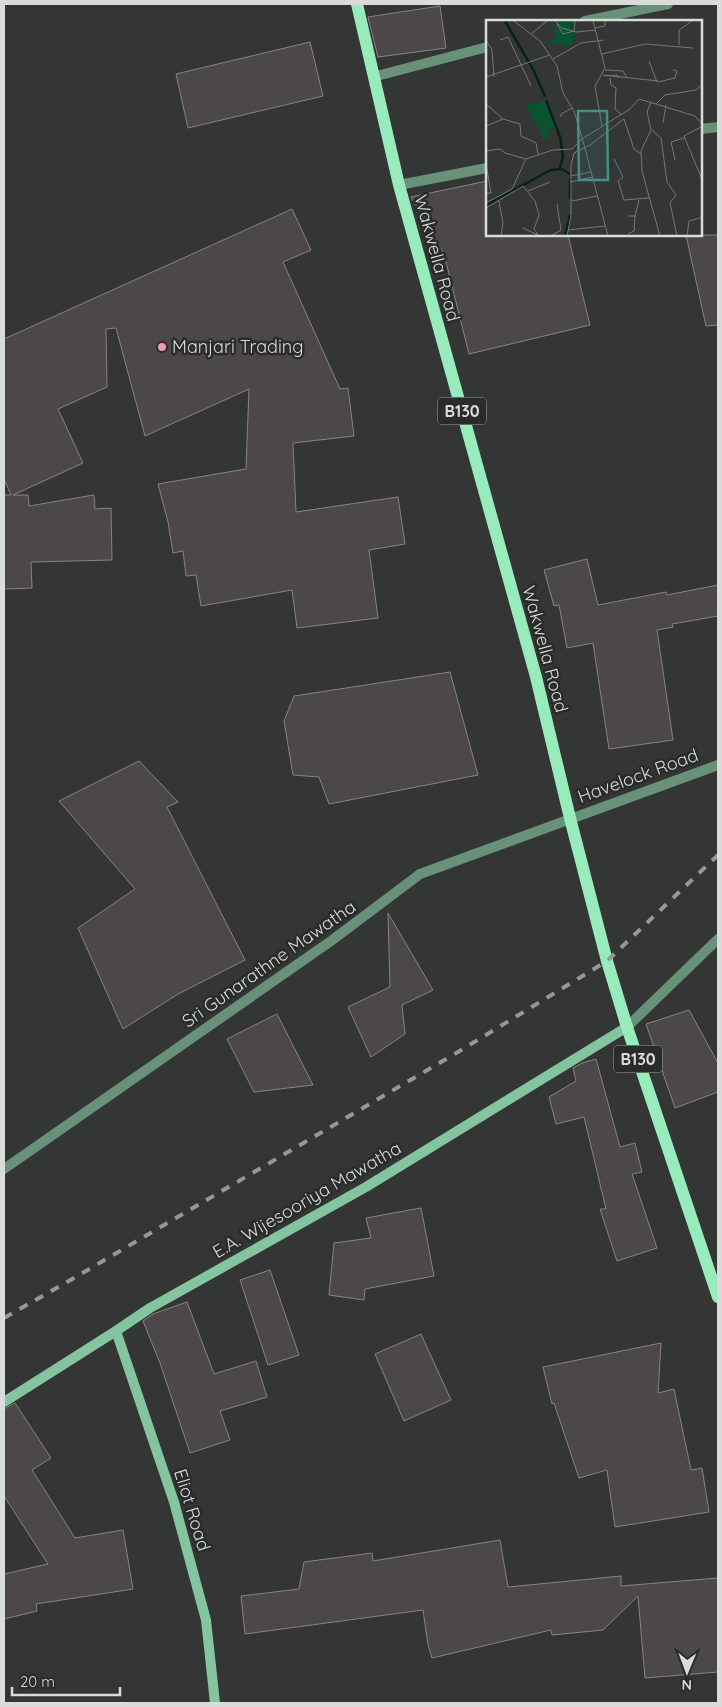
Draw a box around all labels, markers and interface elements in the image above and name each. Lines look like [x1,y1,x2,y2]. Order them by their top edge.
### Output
inset map [486,20,702,236]
street label: Wakwella Road [410,192,465,324]
place label: Manjari Trading [172,335,303,358]
marker: Manjari Trading [156,341,168,353]
road number: B130 [438,398,486,424]
street label: Wakwella Road [518,583,573,715]
street label: Havelock Road [574,743,701,808]
street label: Sri Gunarathne Mawatha [177,895,360,1032]
road number: B130 [614,1046,662,1072]
street label: E.A. Wijesooriya Mawatha [208,1136,405,1263]
street label: Eliot Road [169,1466,216,1554]
north arrow [662,1647,712,1697]
scale bar [12,1664,120,1696]
text: 20 m [20,1672,55,1691]
text: N [681,1676,692,1694]

